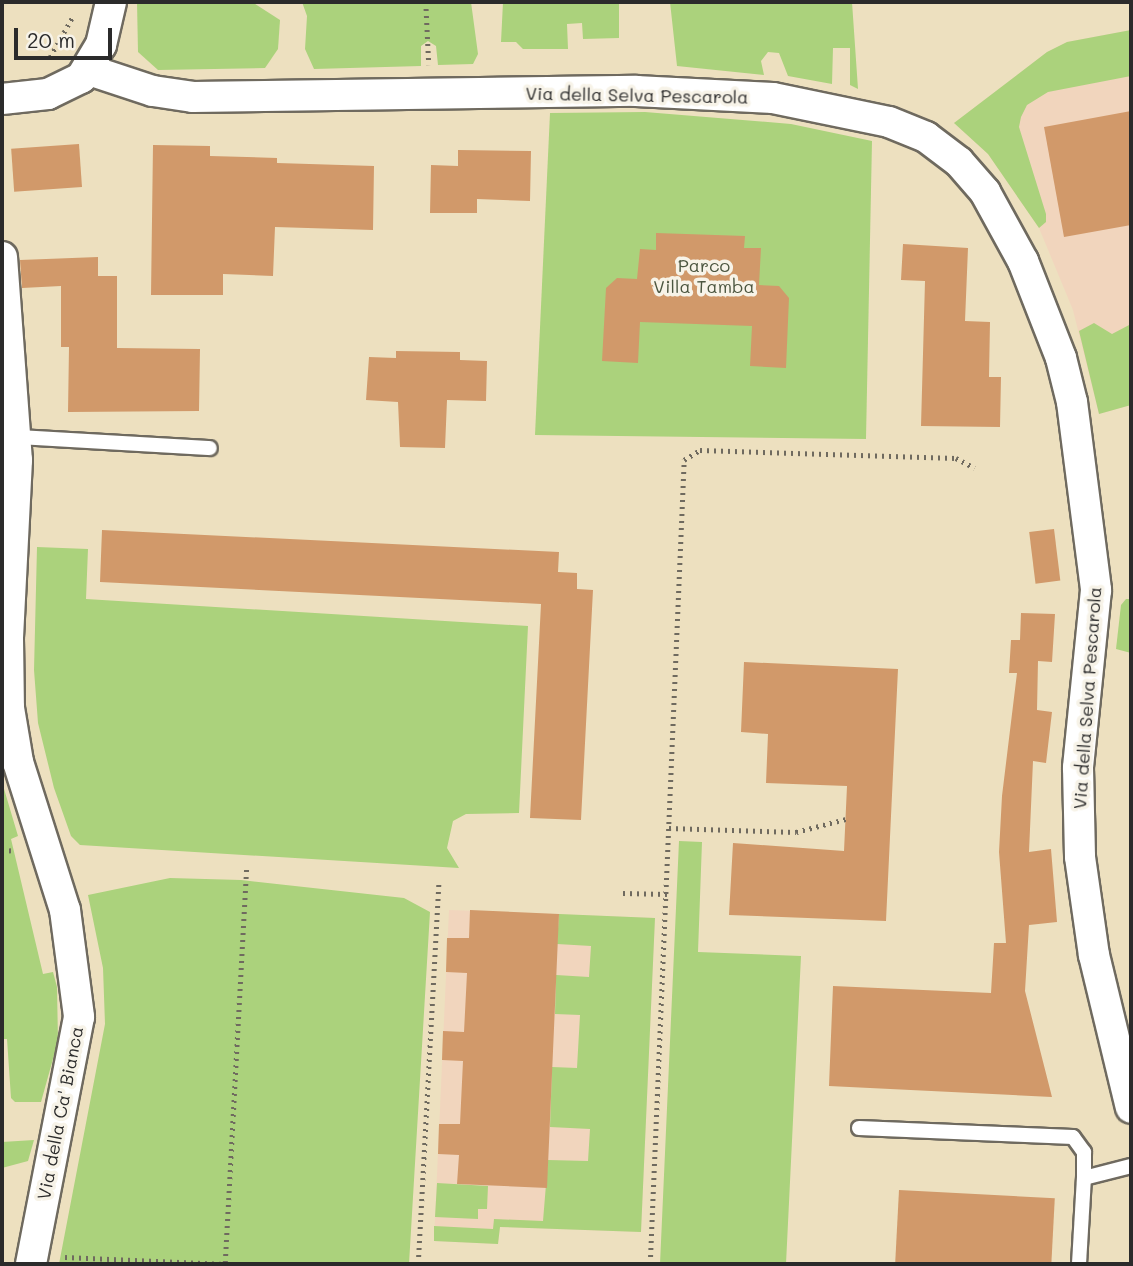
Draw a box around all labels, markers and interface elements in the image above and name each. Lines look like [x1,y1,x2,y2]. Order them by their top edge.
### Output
scale bar [18,14,116,58]
text: 20 m [27,26,75,53]
street label: Via della Selva Pescarola [525,82,749,108]
park label: Parco Villa Tamba [653,255,755,298]
street label: Via della Selva Pescarola [1068,586,1106,810]
street label: Via della Ca' Bianca [33,1025,87,1201]

